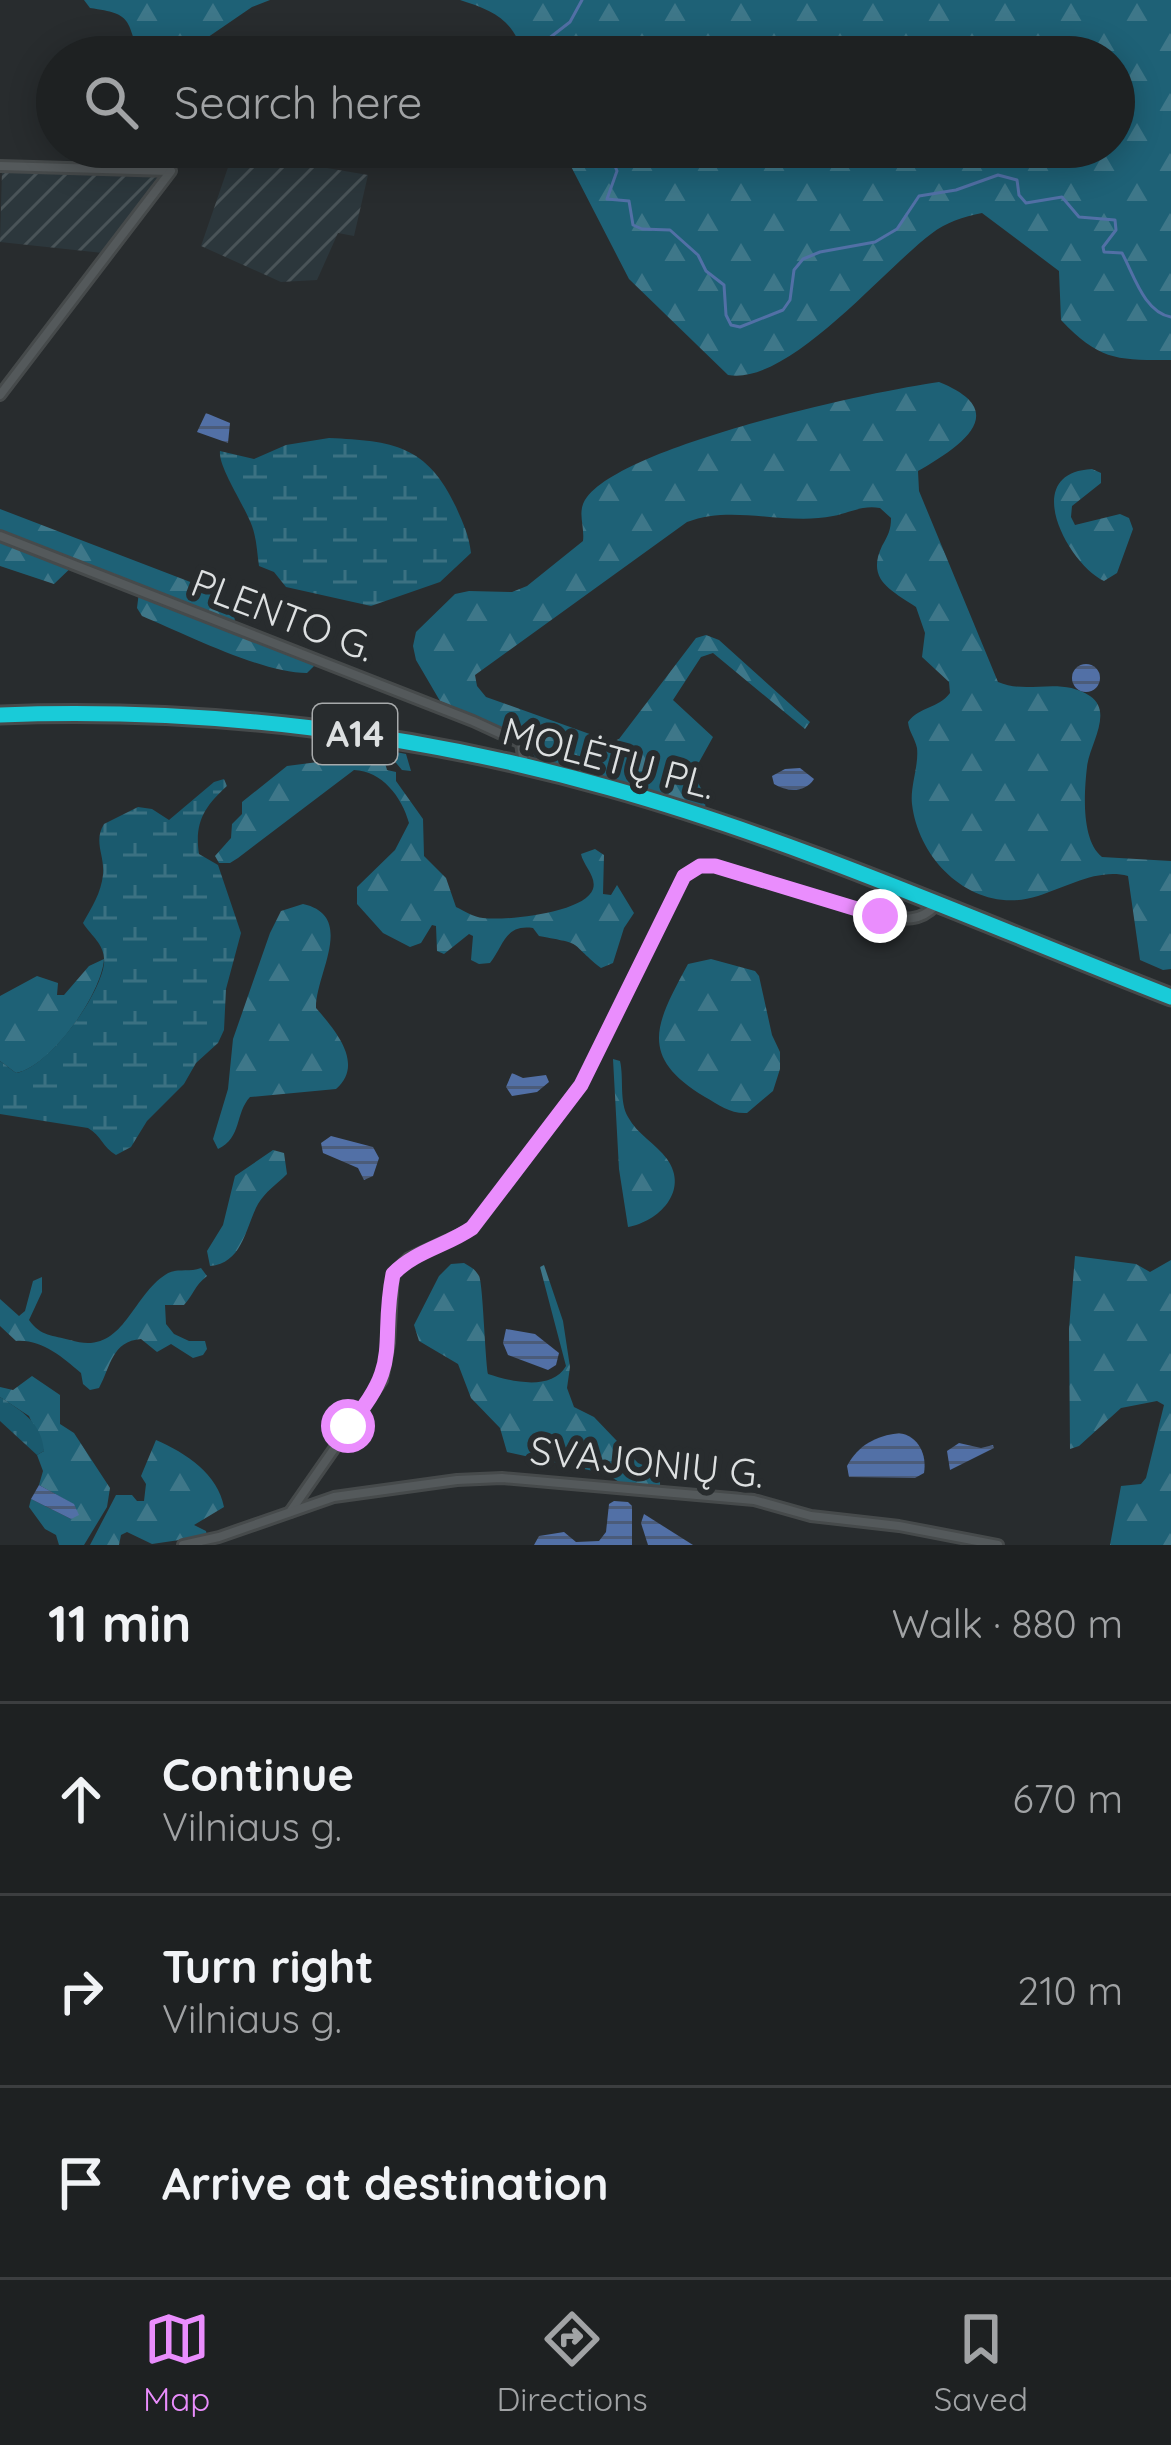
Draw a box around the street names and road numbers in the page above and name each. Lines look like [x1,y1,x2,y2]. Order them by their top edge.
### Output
street label: PLENTO G. [185,557,382,672]
road number: A14 [313,704,397,764]
street label: MOLĖTŲ PL. [497,706,721,809]
street label: SVAJONIŲ G. [528,1425,766,1498]

